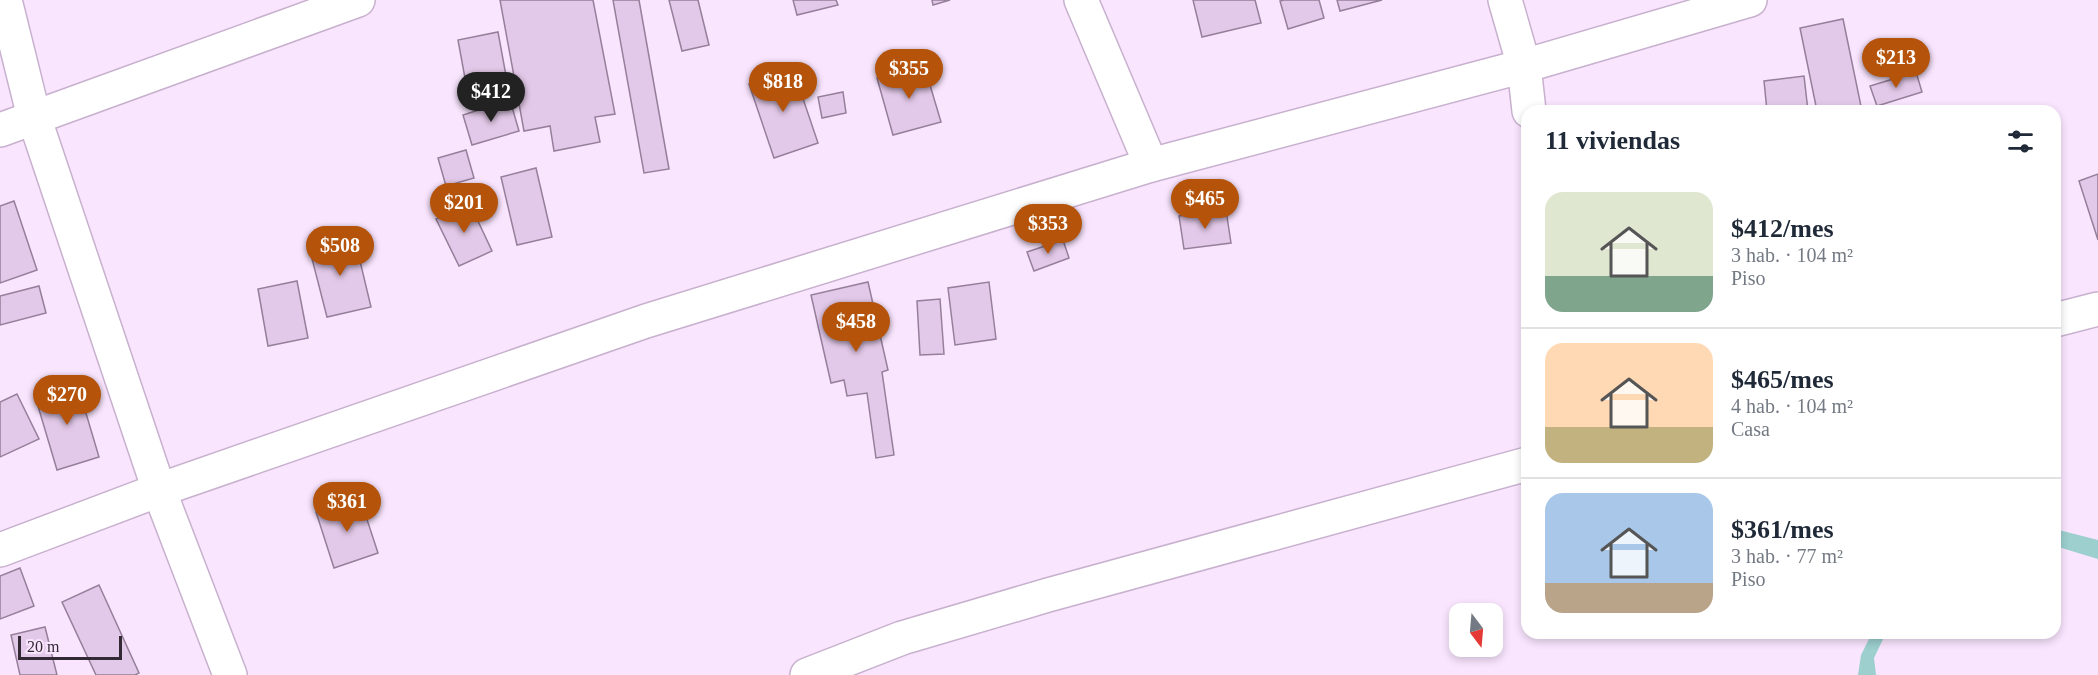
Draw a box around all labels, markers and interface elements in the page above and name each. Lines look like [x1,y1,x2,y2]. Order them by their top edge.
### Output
pin: $213 [1860,38,1932,89]
text: $213 [1876,46,1916,68]
pin: $355 [873,49,945,100]
text: $355 [889,57,929,79]
pin: $818 [747,62,819,113]
text: $818 [763,70,803,92]
pin: $412 [455,72,527,123]
text: $412 [471,80,511,102]
icon: filters [2004,125,2037,158]
text: 11 viviendas [1545,126,1680,155]
pin: $465 [1169,179,1241,230]
pin: $201 [428,183,500,234]
text: $465 [1185,187,1225,209]
text: $201 [444,191,484,213]
pin: $353 [1012,204,1084,255]
text: $353 [1028,212,1068,234]
text: $412/mes [1731,214,1834,243]
icon: home [1593,216,1665,288]
pin: $508 [304,226,376,277]
text: $508 [320,234,360,256]
text: 3 hab. · 104 m² [1731,244,1853,266]
text: Piso [1731,267,1765,289]
pin: $458 [820,302,892,353]
text: $458 [836,310,876,332]
text: $465/mes [1731,365,1834,394]
icon: home [1593,367,1665,439]
pin: $270 [31,375,103,426]
text: $270 [47,383,87,405]
text: 4 hab. · 104 m² [1731,395,1853,417]
text: Casa [1731,418,1770,440]
pin: $361 [311,482,383,533]
text: $361 [327,490,367,512]
text: $361/mes [1731,515,1834,544]
icon: home [1593,517,1665,589]
text: 3 hab. · 77 m² [1731,545,1843,567]
text: Piso [1731,568,1765,590]
north arrow [1449,603,1503,657]
map controls [1449,603,1503,657]
scale bar [18,633,122,660]
text: 20 m [27,638,59,655]

